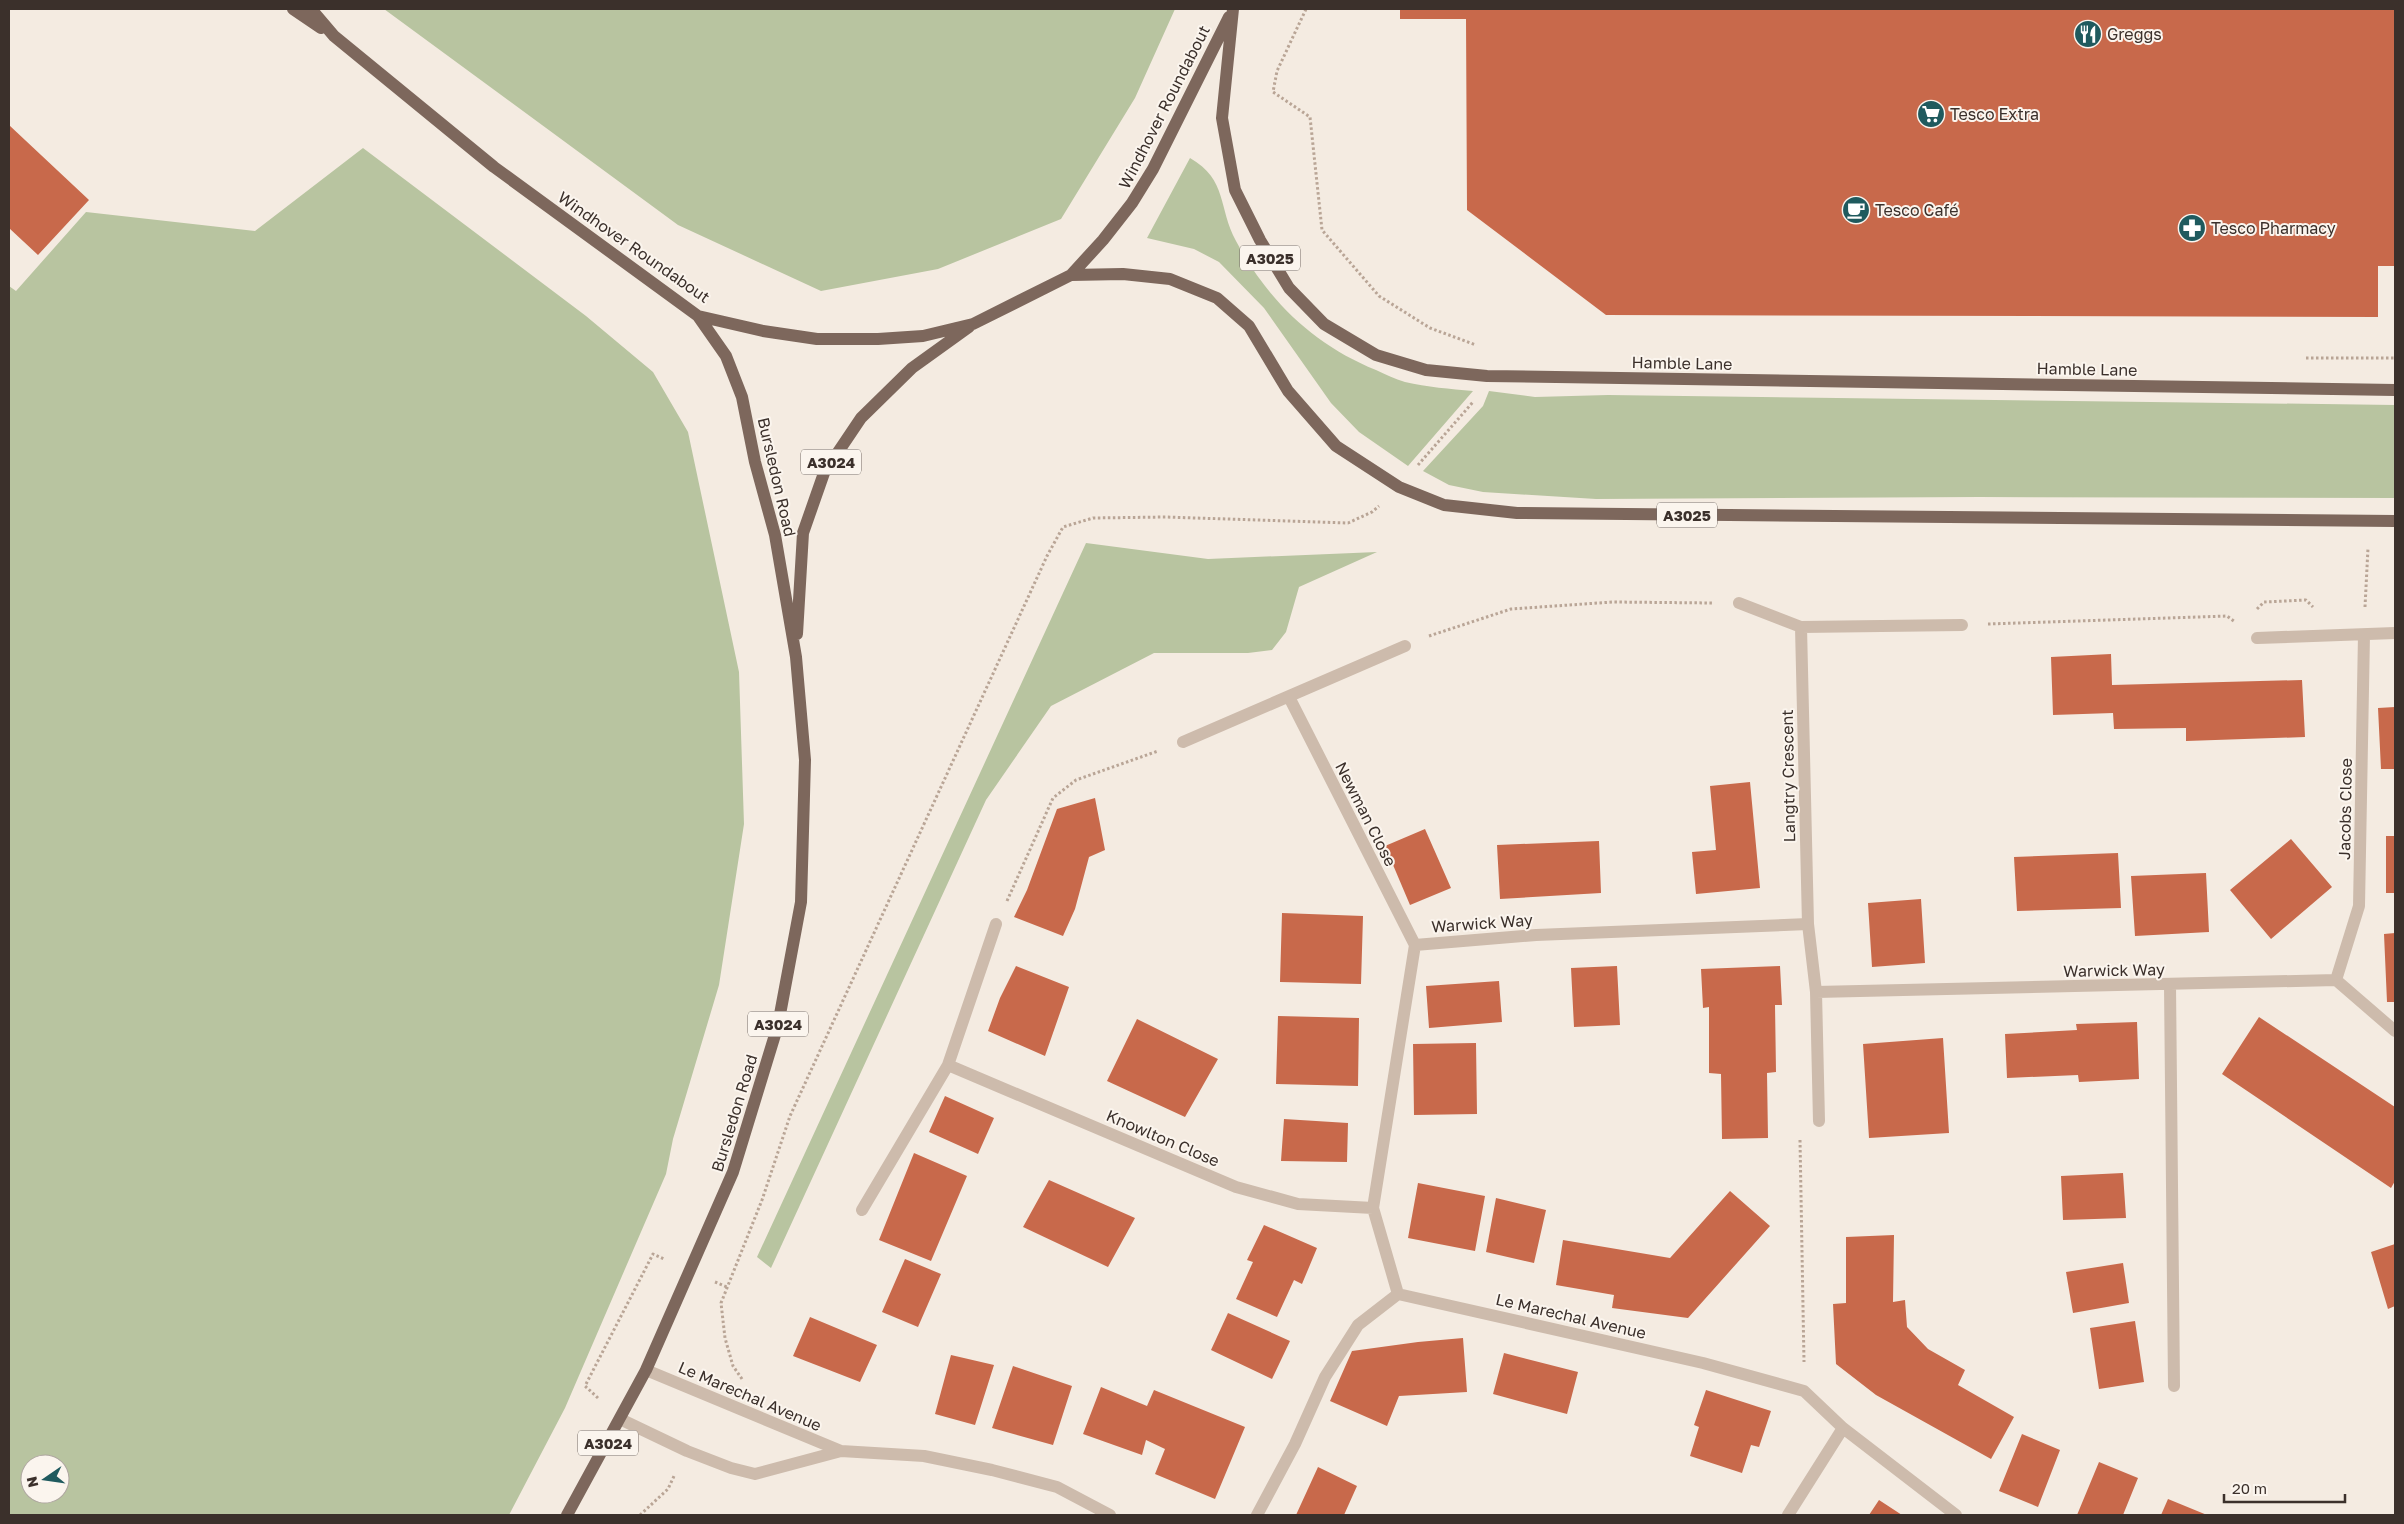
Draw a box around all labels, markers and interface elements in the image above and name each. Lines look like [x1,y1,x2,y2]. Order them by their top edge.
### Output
restaurant icon: Greggs [2073,19,2103,49]
street label: Windhover Roundabout [1114,22,1214,192]
place label: Greggs [2107,24,2162,44]
supermarket icon: Tesco Extra [1916,99,1946,129]
place label: Tesco Extra [1950,104,2039,124]
street label: Windhover Roundabout [554,187,714,307]
cafe icon: Tesco Café [1841,195,1871,225]
place label: Tesco Café [1875,200,1958,220]
pharmacy icon: Tesco Pharmacy [2177,213,2207,243]
place label: Tesco Pharmacy [2211,218,2336,238]
road number: A3025 [1240,246,1300,270]
street label: Hamble Lane [1631,352,1733,374]
street label: Hamble Lane [2036,358,2138,380]
street label: Bursledon Road [754,415,800,539]
road number: A3024 [801,450,861,474]
road number: A3025 [1657,502,1717,528]
street label: Langtry Crescent [1777,709,1799,843]
street label: Newman Close [1331,758,1401,870]
street label: Jacobs Close [2334,758,2356,860]
street label: Warwick Way [1431,909,1533,937]
street label: Warwick Way [2063,959,2165,981]
road number: A3024 [748,1012,808,1036]
street label: Bursledon Road [707,1052,761,1174]
street label: Knowlton Close [1103,1105,1223,1171]
street label: Le Marechal Avenue [1494,1289,1648,1343]
street label: Le Marechal Avenue [675,1357,825,1435]
road number: A3024 [578,1430,638,1456]
north arrow [20,1454,70,1504]
scale bar [2224,1472,2345,1504]
text: N [22,1475,41,1489]
text: 20 m [2232,1479,2267,1497]

